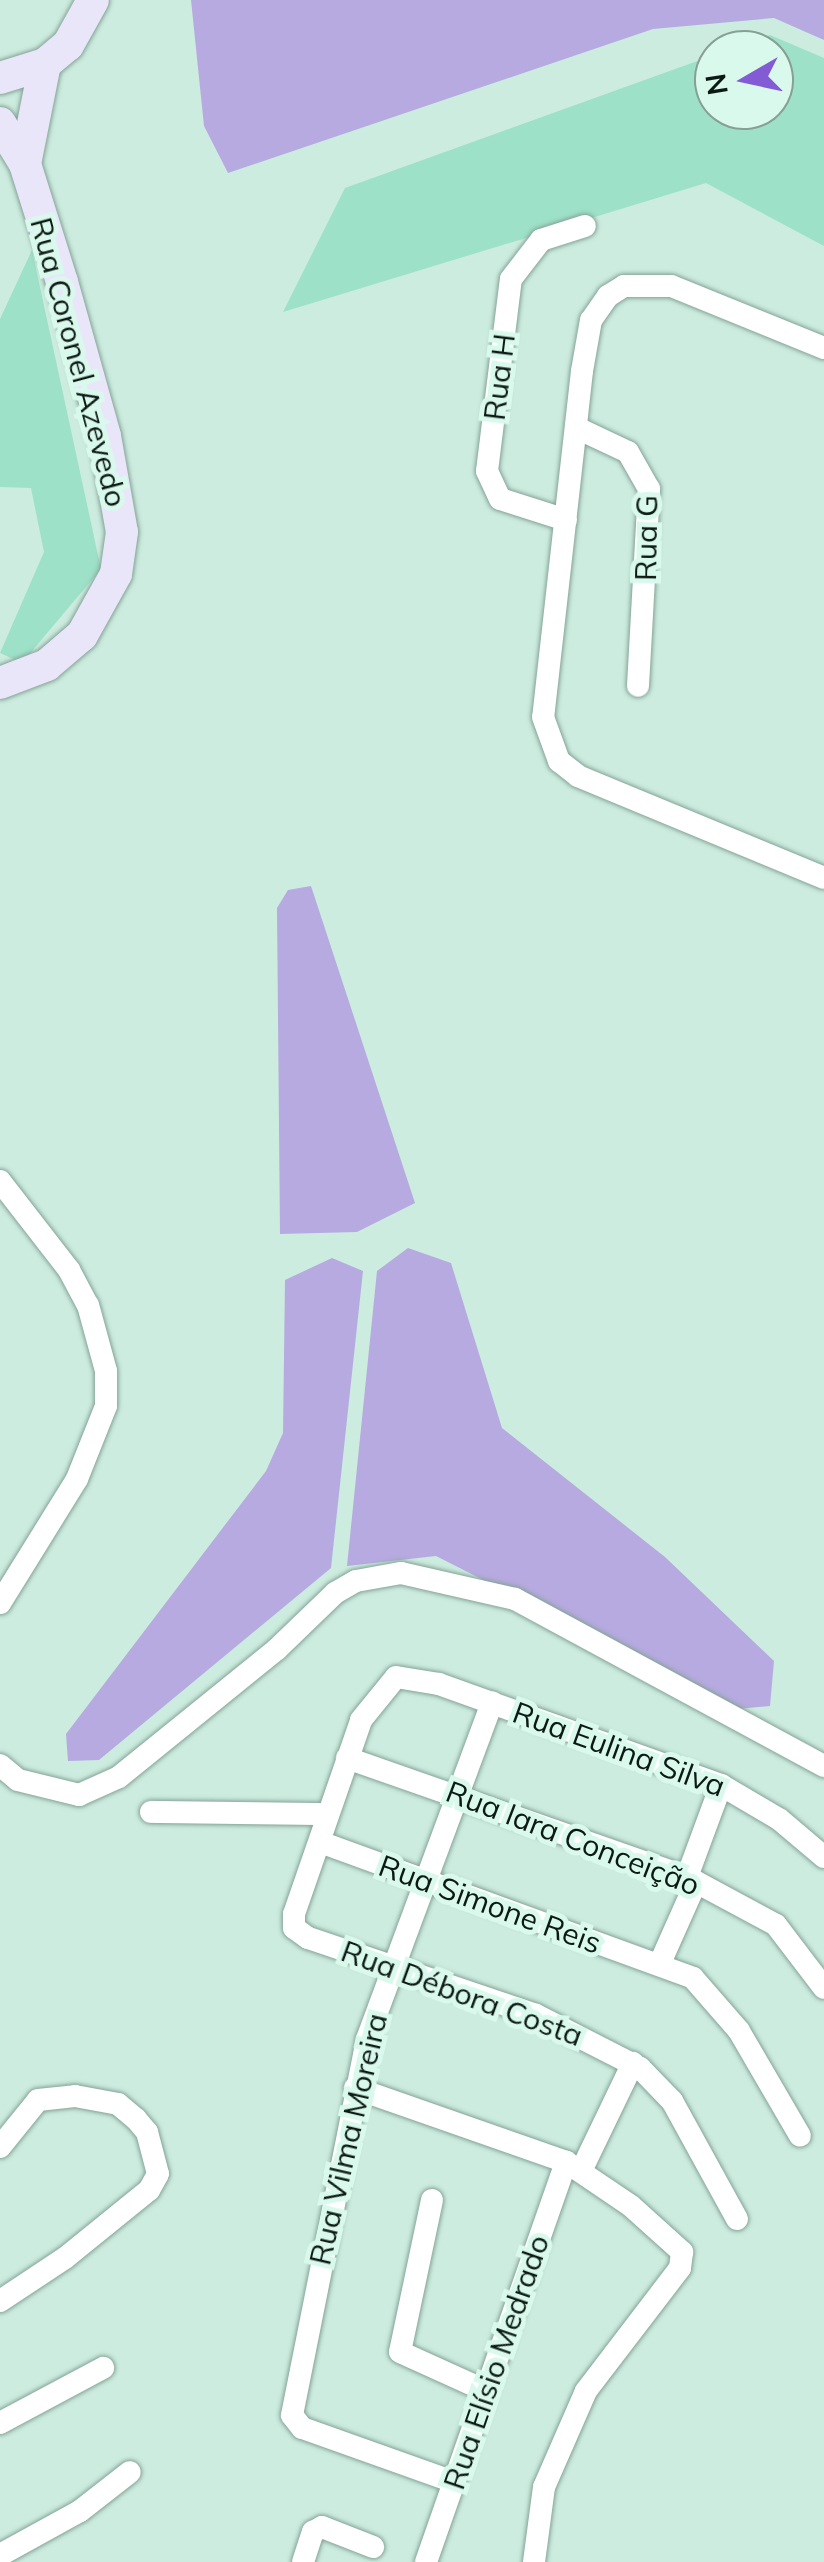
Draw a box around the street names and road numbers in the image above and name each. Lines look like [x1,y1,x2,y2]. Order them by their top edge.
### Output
street label: Rua Coronel Azevedo [23,214,135,510]
street label: Rua H [476,332,522,422]
street label: Rua G [627,495,665,581]
street label: Rua Eulina Silva [508,1694,730,1804]
street label: Rua Iara Conceição [441,1773,705,1903]
street label: Rua Simone Reis [374,1847,606,1961]
street label: Rua Débora Costa [336,1933,588,2053]
street label: Rua Vilma Moreira [302,2010,394,2268]
street label: Rua Elísio Medrado [436,2230,556,2494]

